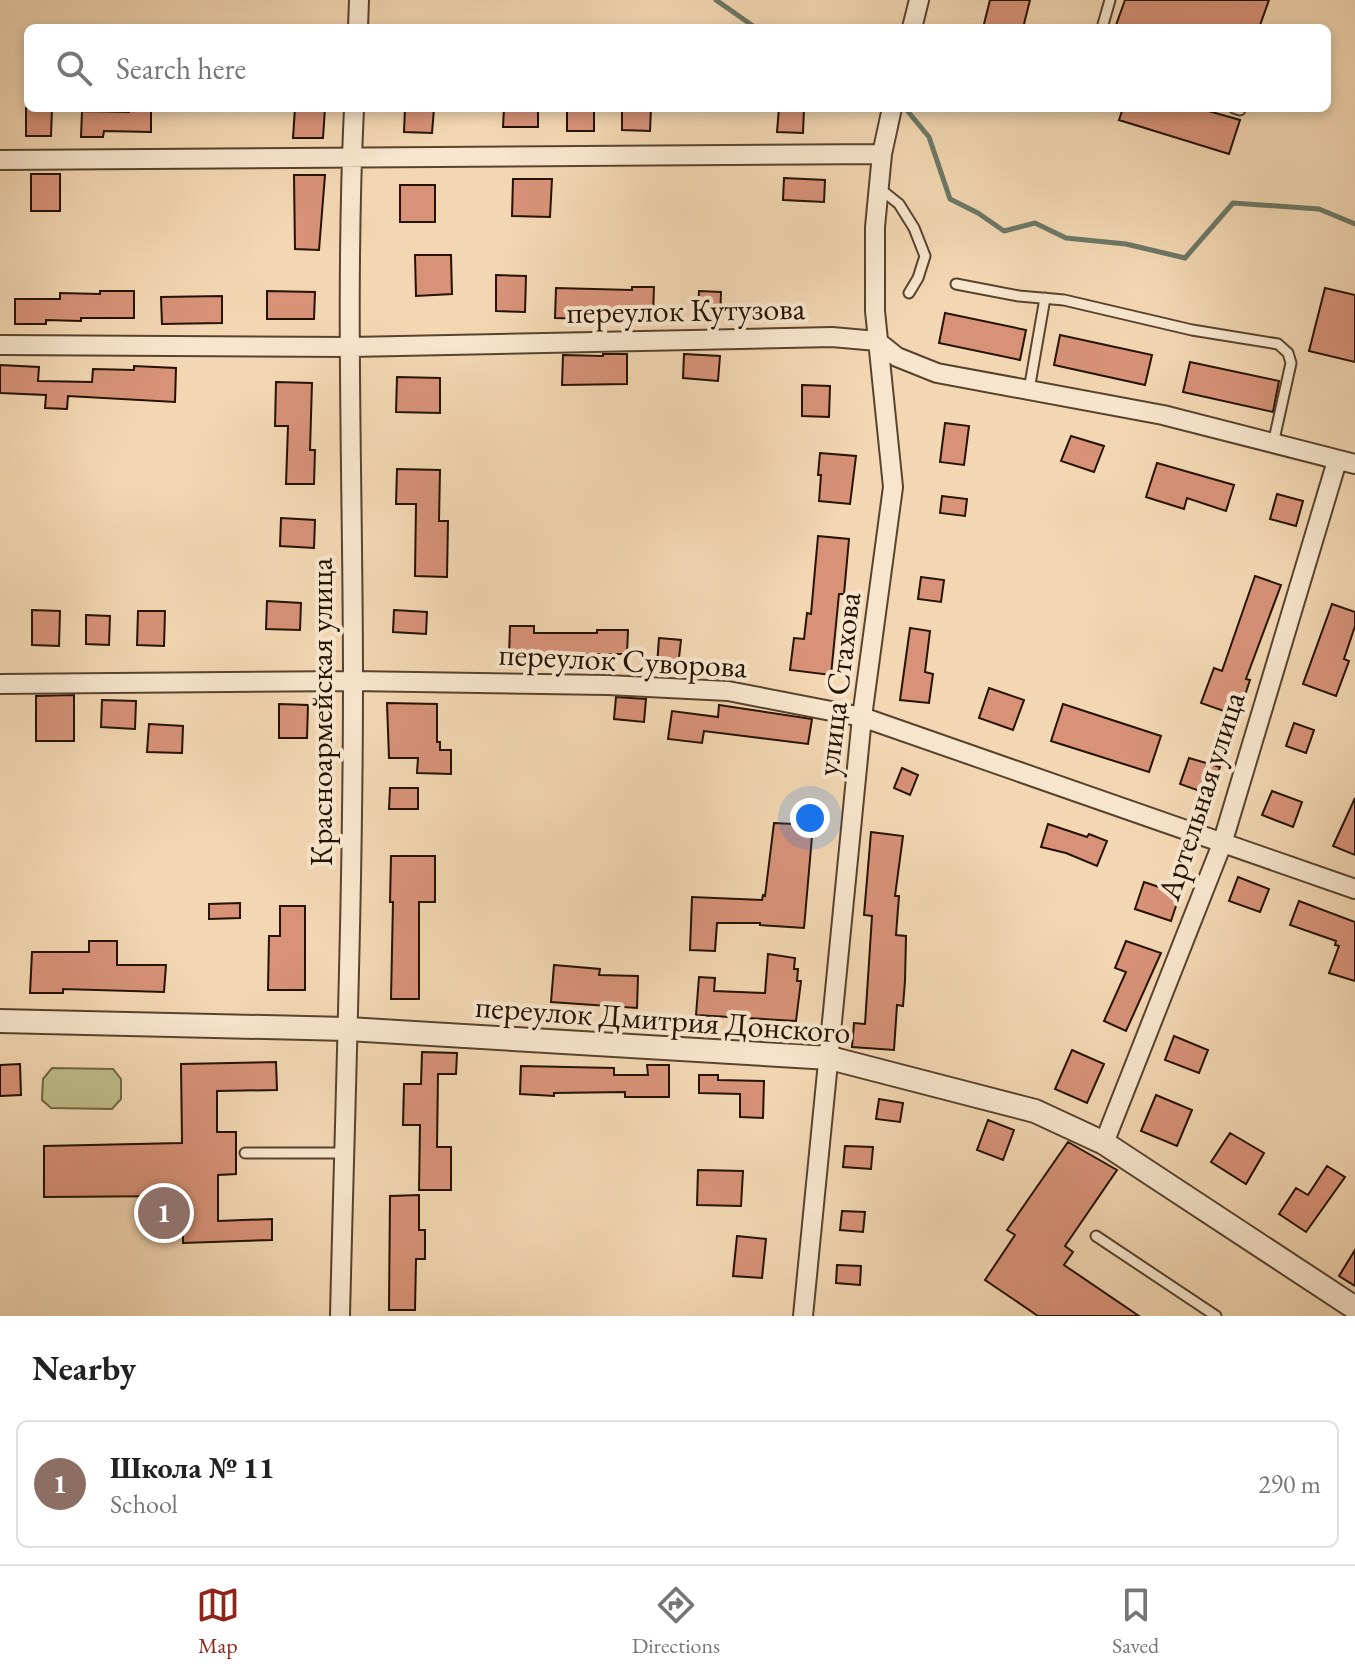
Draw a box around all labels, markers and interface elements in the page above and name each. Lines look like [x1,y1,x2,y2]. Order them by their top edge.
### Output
search box [24,24,1331,112]
icon: search [52,46,96,90]
text: Search here [116,49,246,88]
street label: переулок Кутузова [566,287,806,333]
street label: Красноармейская улица [300,558,342,866]
street label: улица Стахова [806,589,870,778]
street label: переулок Суворова [498,633,749,687]
street label: Артельная улица [1147,686,1255,907]
your location [790,798,830,838]
street label: переулок Дмитрия Донского [474,985,852,1053]
pin: 1 [138,1183,190,1243]
text: Nearby [32,1346,136,1390]
text: Школа № 11 [110,1448,275,1487]
text: 1 [53,1467,67,1501]
text: 290 m [1258,1467,1321,1501]
text: School [110,1487,178,1521]
tab: Map [196,1583,240,1660]
tab: Directions [632,1583,720,1660]
tab: Saved [1112,1583,1159,1660]

